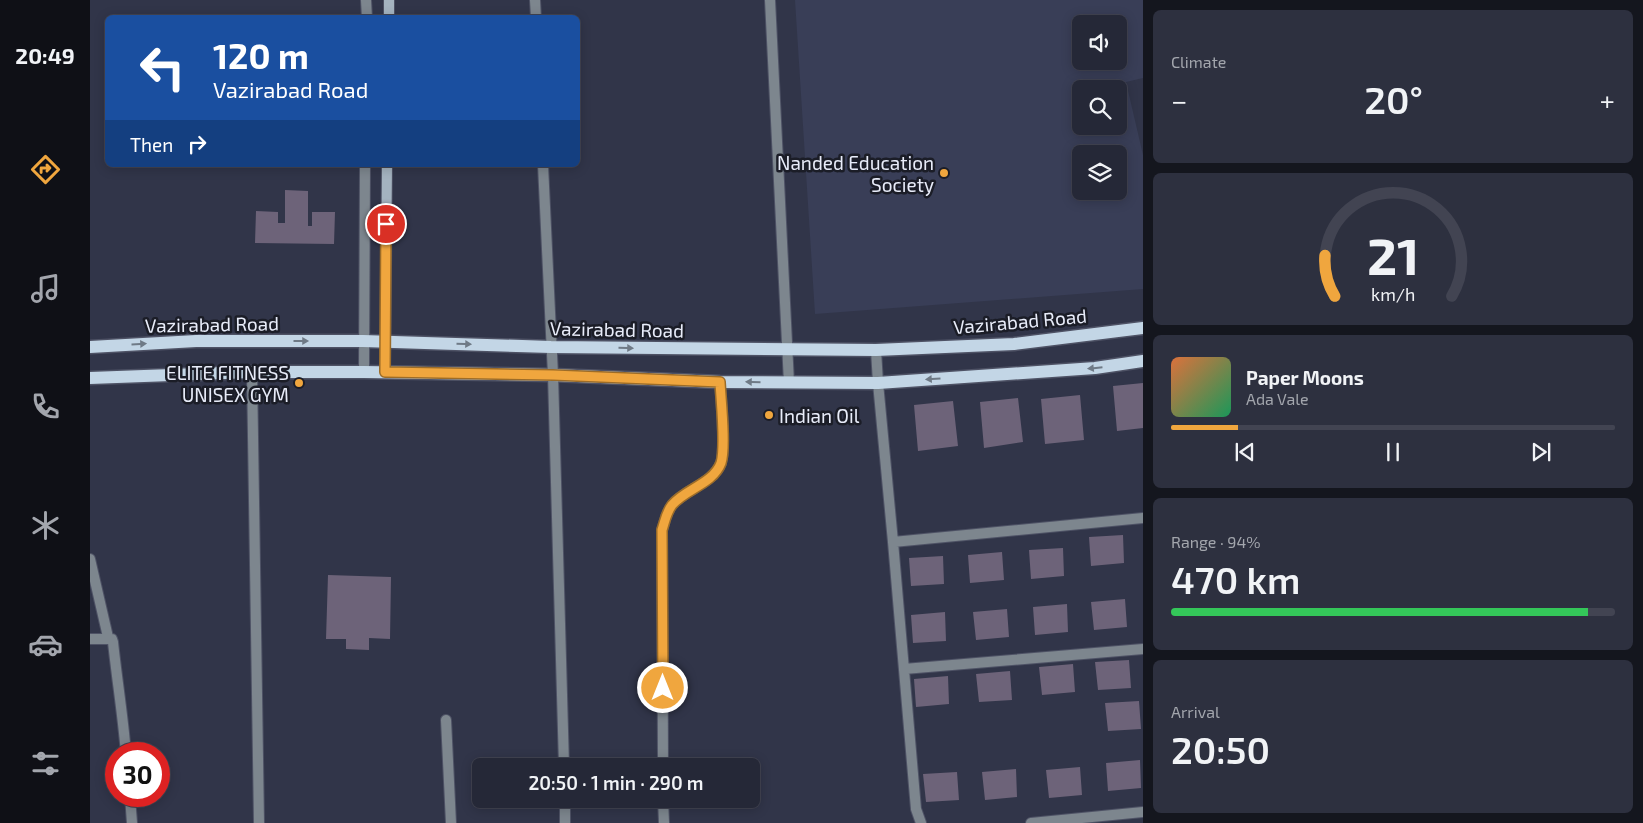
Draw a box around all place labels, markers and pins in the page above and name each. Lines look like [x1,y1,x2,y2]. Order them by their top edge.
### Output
place label: Nanded Education Society [777,151,934,196]
marker: Nanded Education Society [938,167,950,179]
pin [365,203,407,245]
place label: ELITE FITNESS UNISEX GYM [166,361,289,406]
marker: ELITE FITNESS UNISEX GYM [293,377,305,389]
place label: Indian Oil [779,404,860,427]
marker: Indian Oil [763,409,775,421]

